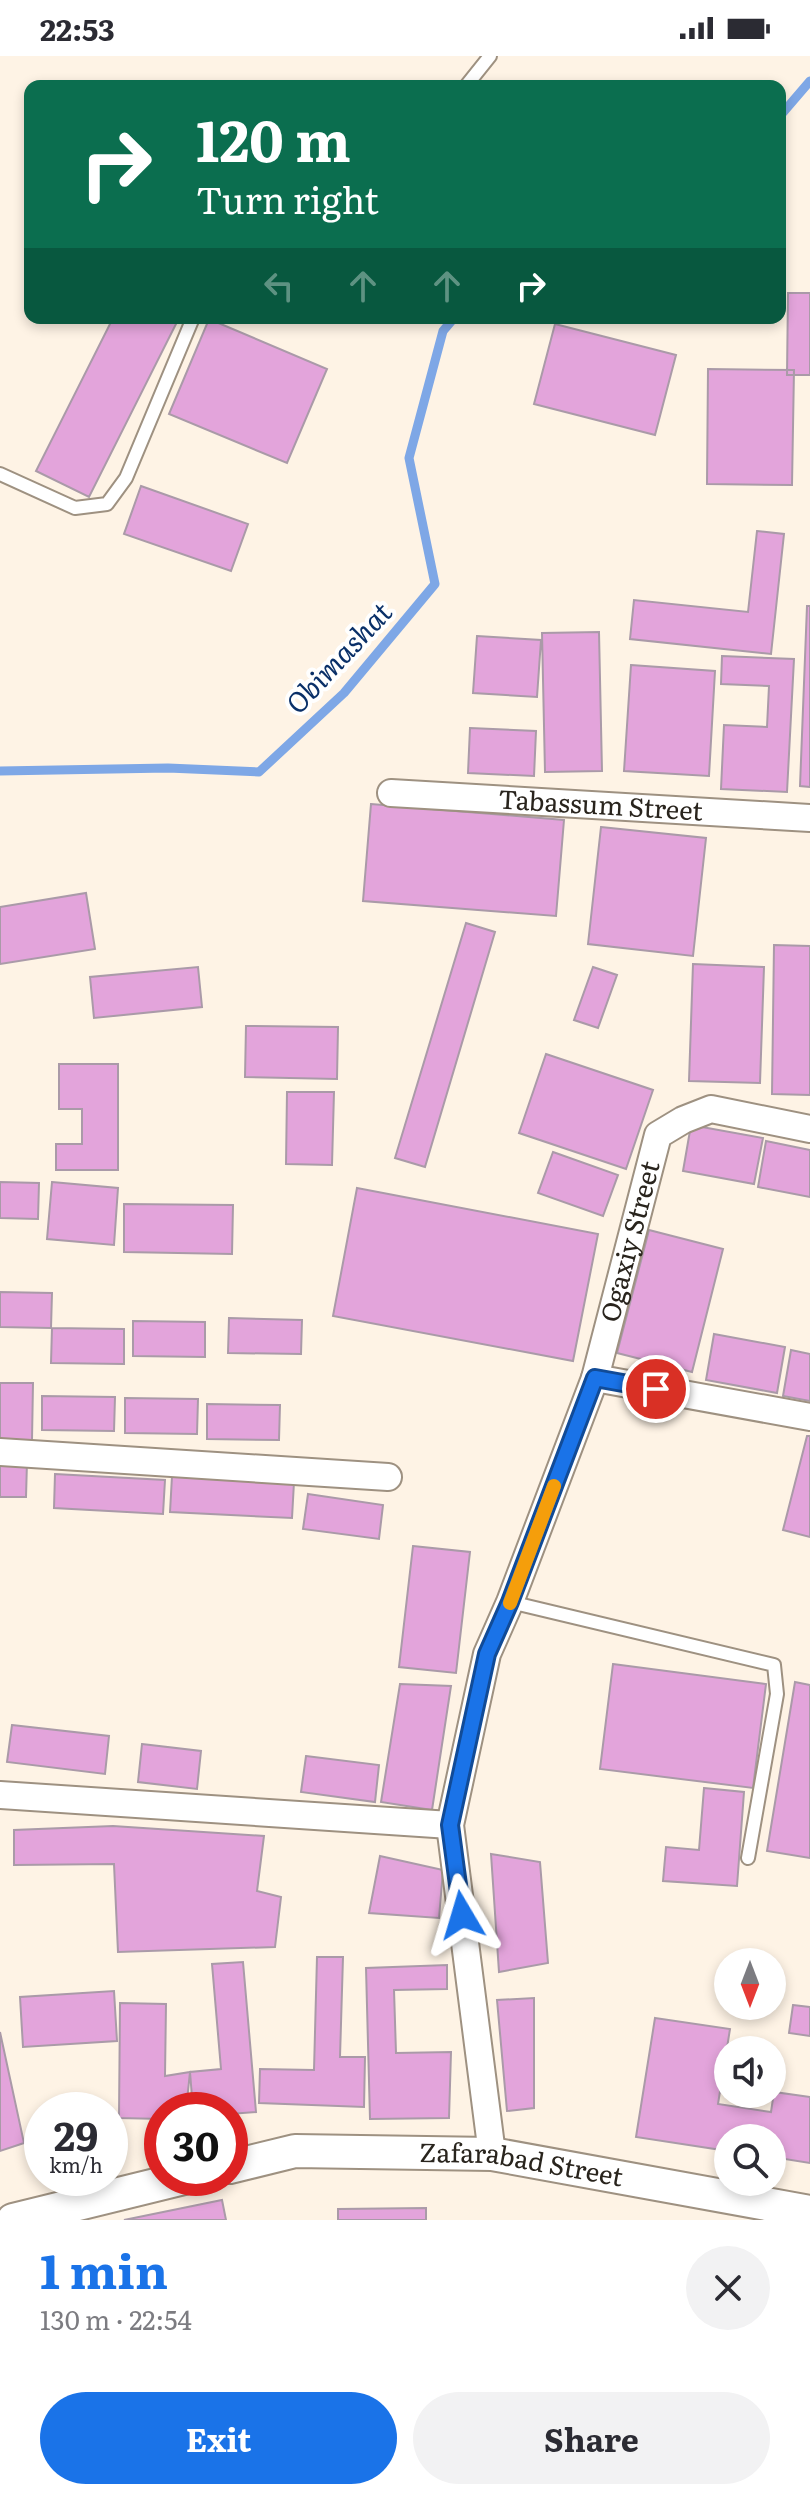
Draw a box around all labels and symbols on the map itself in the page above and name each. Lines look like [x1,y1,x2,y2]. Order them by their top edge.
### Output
water label: Obimashat [275,591,401,722]
street label: Tabassum Street [497,777,705,829]
street label: Ogaxiy Street [588,1156,668,1326]
pin [622,1355,690,1423]
position arrow [420,1873,504,1957]
north arrow [714,1948,786,2020]
speed limit sign: 30 [144,2092,248,2196]
street label: Zafarabad Street [419,2131,627,2195]

